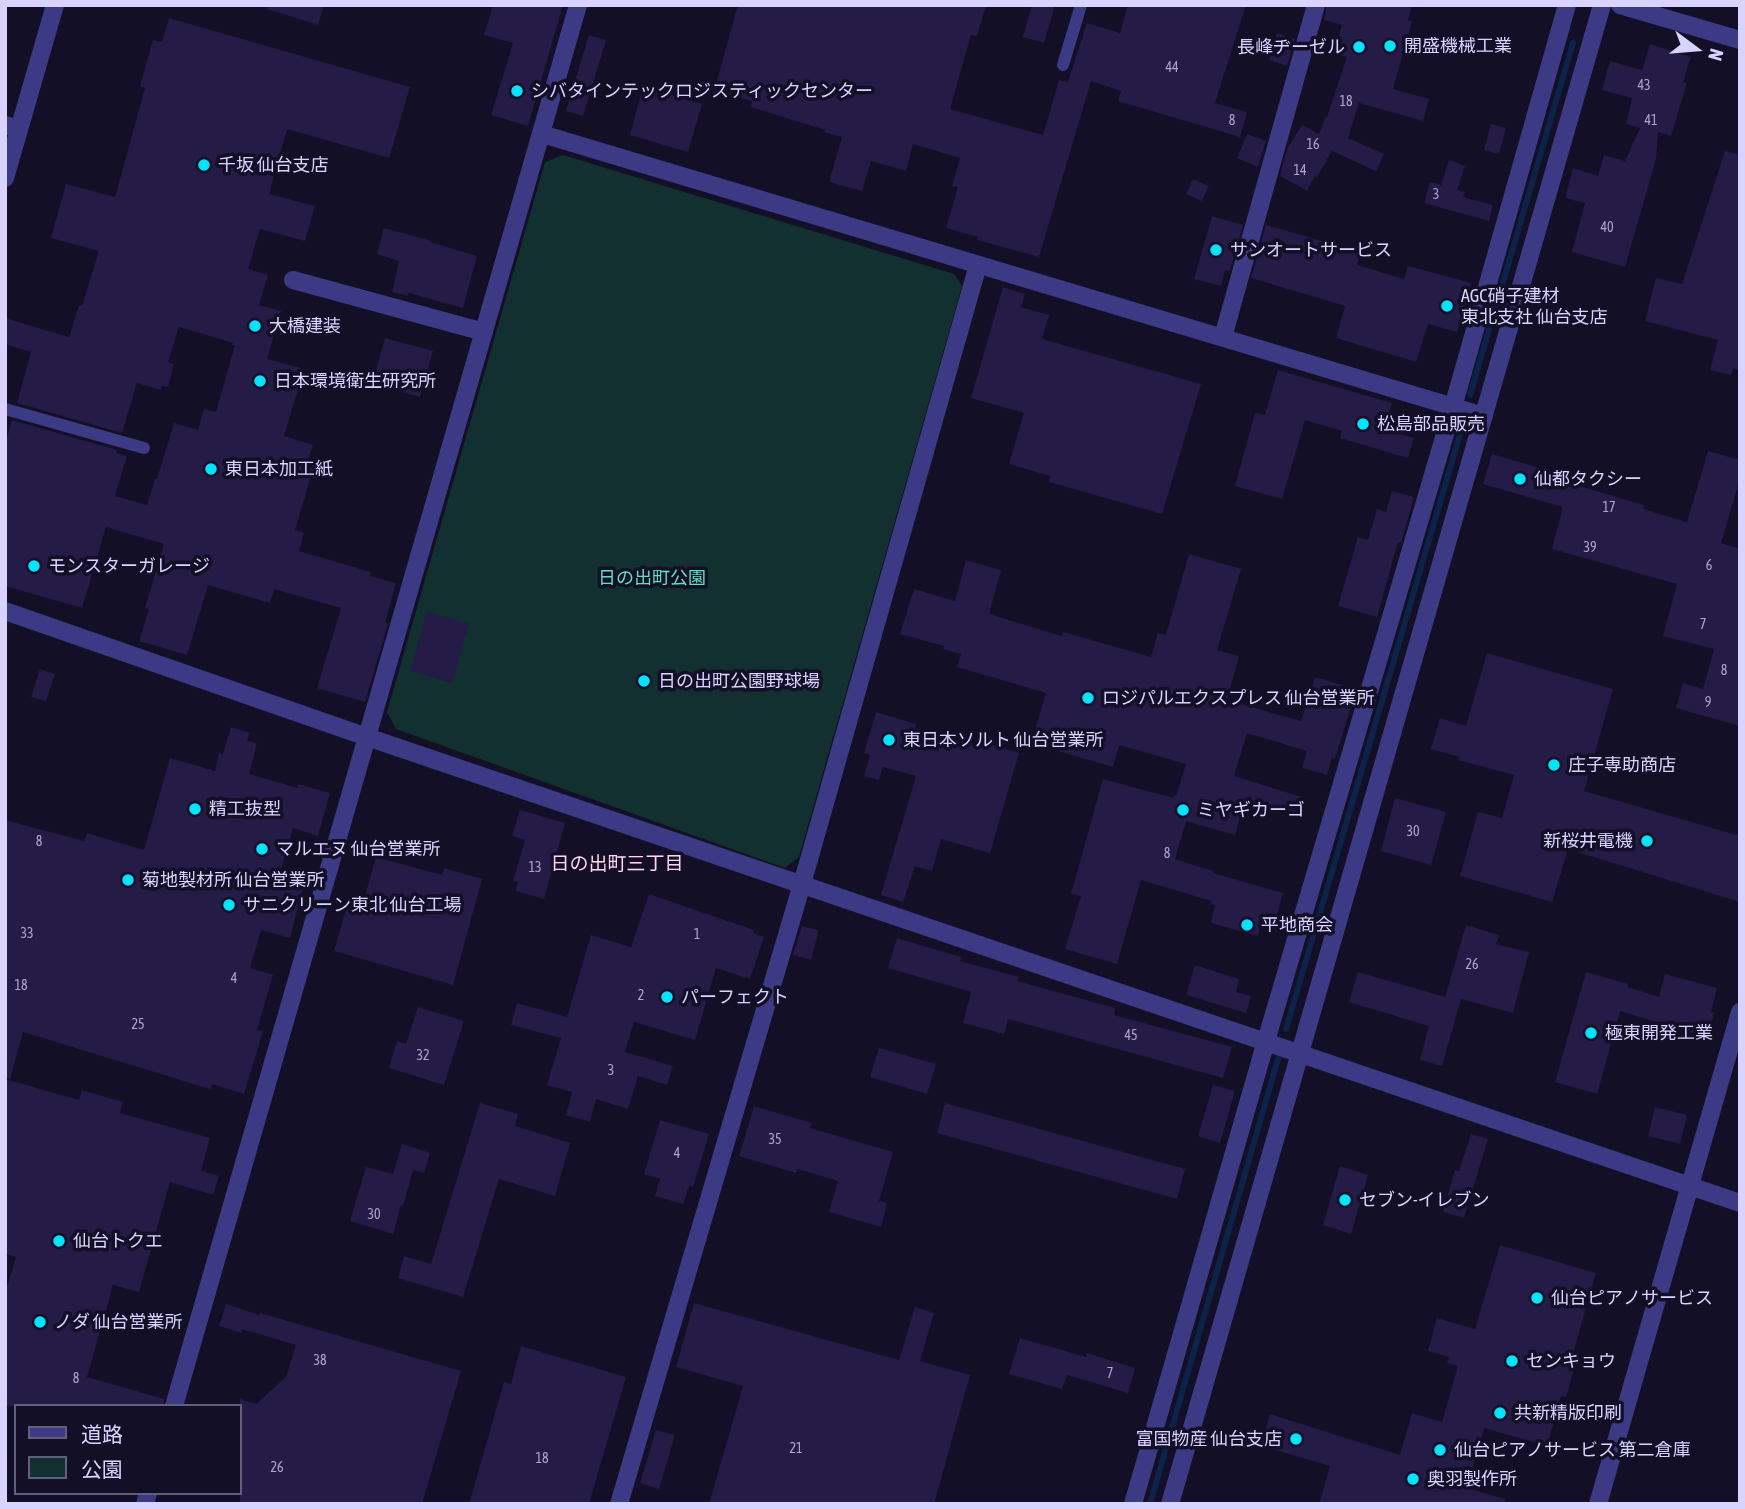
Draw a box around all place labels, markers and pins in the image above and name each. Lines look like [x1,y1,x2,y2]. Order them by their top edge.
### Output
place label: 開盛機械工業 [1404,35,1512,57]
place label: 長峰ヂーゼル [1237,36,1345,58]
marker: 開盛機械工業 [1382,38,1398,54]
marker: 長峰ヂーゼル [1351,39,1367,55]
place label: シバタインテックロジスティックセンター [531,80,873,102]
marker: シバタインテックロジスティックセンター [509,83,525,99]
place label: 千坂 仙台支店 [218,154,328,176]
marker: 千坂 仙台支店 [196,157,212,173]
place label: サンオートサービス [1230,239,1392,261]
marker: サンオートサービス [1208,242,1224,258]
place label: AGC硝子建材 東北支社 仙台支店 [1461,285,1607,328]
marker: AGC硝子建材 東北支社 仙台支店 [1439,298,1455,314]
place label: 大橋建装 [269,315,341,337]
marker: 大橋建装 [247,318,263,334]
place label: 日本環境衛生研究所 [274,370,436,392]
marker: 日本環境衛生研究所 [252,373,268,389]
place label: 松島部品販売 [1377,413,1485,435]
marker: 松島部品販売 [1355,416,1371,432]
place label: 東日本加工紙 [225,458,333,480]
marker: 東日本加工紙 [203,461,219,477]
place label: 仙都タクシー [1534,468,1642,490]
marker: 仙都タクシー [1512,471,1528,487]
place label: モンスターガレージ [48,555,210,577]
marker: モンスターガレージ [26,558,42,574]
place label: 日の出町公園野球場 [658,670,820,692]
marker: 日の出町公園野球場 [636,673,652,689]
place label: ロジパルエクスプレス 仙台営業所 [1102,687,1374,709]
marker: ロジパルエクスプレス 仙台営業所 [1080,690,1096,706]
place label: 東日本ソルト 仙台営業所 [903,729,1103,751]
marker: 東日本ソルト 仙台営業所 [881,732,897,748]
place label: 庄子専助商店 [1568,754,1676,776]
marker: 庄子専助商店 [1546,757,1562,773]
place label: 精工抜型 [209,798,281,820]
place label: ミヤギカーゴ [1197,799,1305,821]
marker: 精工抜型 [187,801,203,817]
marker: ミヤギカーゴ [1175,802,1191,818]
place label: 新桜井電機 [1543,830,1633,852]
marker: 新桜井電機 [1639,833,1655,849]
place label: マルエヌ 仙台営業所 [276,838,440,860]
marker: マルエヌ 仙台営業所 [254,841,270,857]
place label: 菊地製材所 仙台営業所 [142,869,324,891]
marker: 菊地製材所 仙台営業所 [120,872,136,888]
place label: サニクリーン東北 仙台工場 [243,894,461,916]
marker: サニクリーン東北 仙台工場 [221,897,237,913]
place label: 平地商会 [1261,914,1333,936]
marker: 平地商会 [1239,917,1255,933]
place label: パーフェクト [681,986,789,1008]
marker: パーフェクト [659,989,675,1005]
place label: 極東開発工業 [1605,1022,1713,1044]
marker: 極東開発工業 [1583,1025,1599,1041]
place label: セブン-イレブン [1359,1189,1489,1211]
marker: セブン-イレブン [1337,1192,1353,1208]
place label: 仙台トクエ [73,1230,163,1252]
marker: 仙台トクエ [51,1233,67,1249]
place label: 仙台ピアノサービス [1551,1287,1713,1309]
marker: 仙台ピアノサービス [1529,1290,1545,1306]
place label: ノダ 仙台営業所 [54,1311,182,1333]
marker: ノダ 仙台営業所 [32,1314,48,1330]
place label: センキョウ [1526,1350,1616,1372]
marker: センキョウ [1504,1353,1520,1369]
place label: 共新精版印刷 [1514,1402,1622,1424]
marker: 共新精版印刷 [1492,1405,1508,1421]
place label: 富国物産 仙台支店 [1136,1428,1282,1450]
marker: 富国物産 仙台支店 [1288,1431,1304,1447]
place label: 仙台ピアノサービス 第二倉庫 [1454,1439,1690,1461]
marker: 仙台ピアノサービス 第二倉庫 [1432,1442,1448,1458]
place label: 奥羽製作所 [1427,1468,1517,1490]
marker: 奥羽製作所 [1405,1471,1421,1487]

